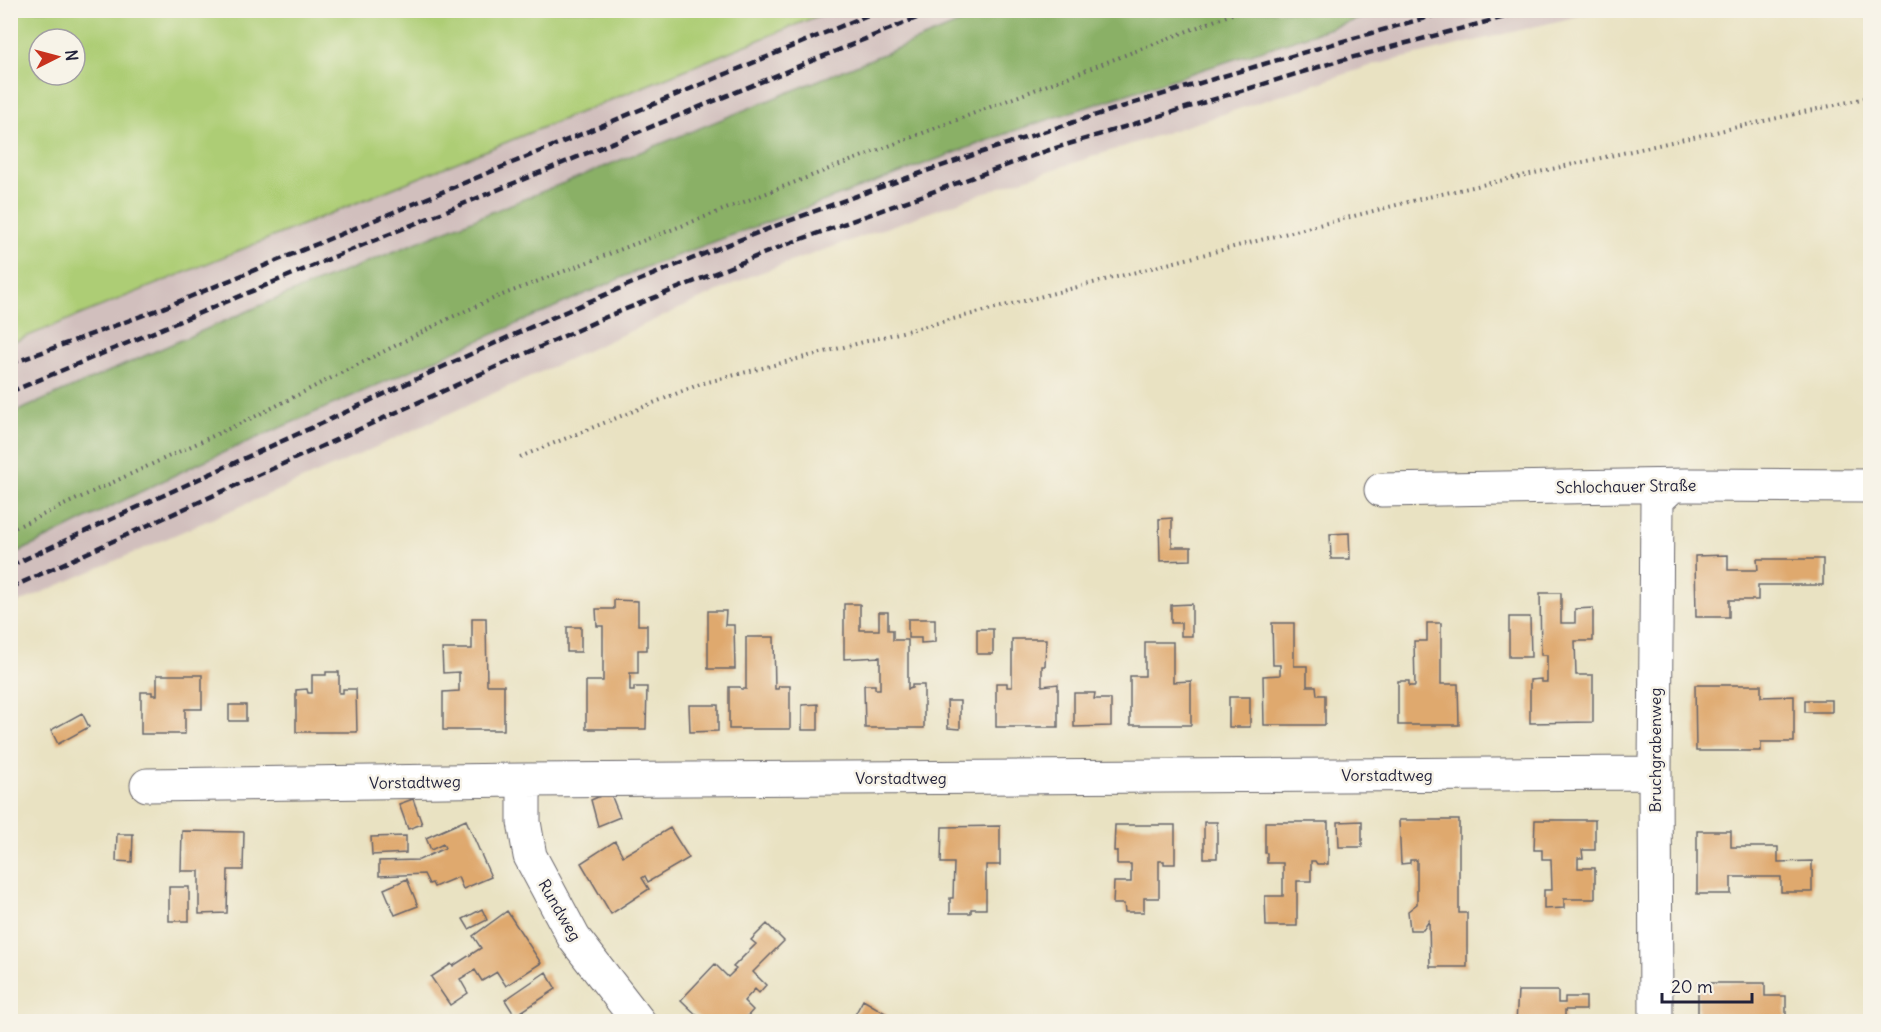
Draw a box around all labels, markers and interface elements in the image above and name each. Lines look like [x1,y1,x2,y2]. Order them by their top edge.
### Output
north arrow [27,27,87,87]
text: N [61,49,82,62]
street label: Schlochauer Straße [1556,475,1696,497]
street label: Bruchgrabenweg [1645,688,1665,812]
street label: Vorstadtweg [1341,765,1433,785]
street label: Vorstadtweg [855,768,947,788]
street label: Vorstadtweg [369,771,461,793]
street label: Rundweg [534,875,586,945]
scale bar [1662,966,1752,1004]
text: 20 m [1671,975,1713,998]

